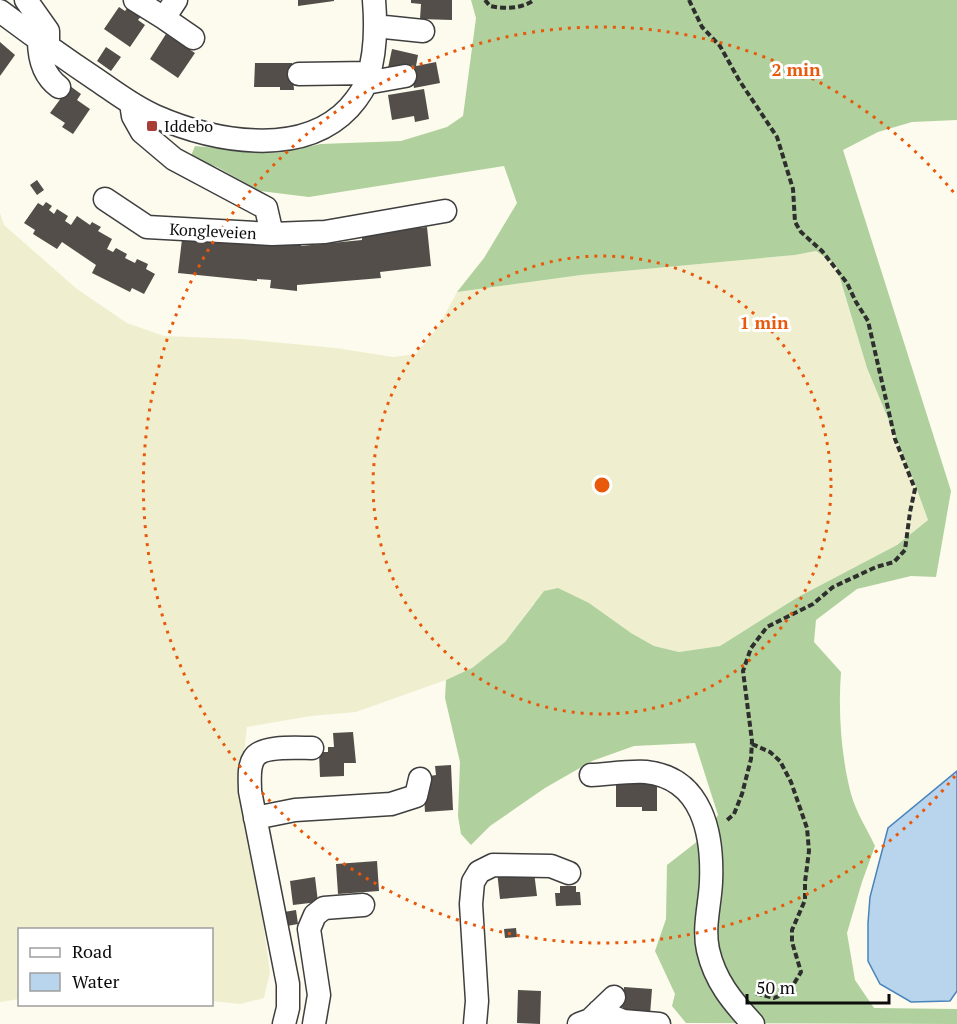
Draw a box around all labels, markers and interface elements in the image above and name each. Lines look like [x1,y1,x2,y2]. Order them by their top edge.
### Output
text: 2 min [771,57,821,81]
place label: Iddebo [164,115,213,137]
marker: Iddebo [145,119,159,133]
street label: Kongleveien [169,218,258,244]
text: 1 min [739,310,789,334]
centre of rings [592,475,612,495]
legend [18,928,213,1006]
text: Road [72,939,112,963]
scale bar [747,967,890,1005]
text: Water [72,969,119,993]
text: 50 m [756,975,796,999]

